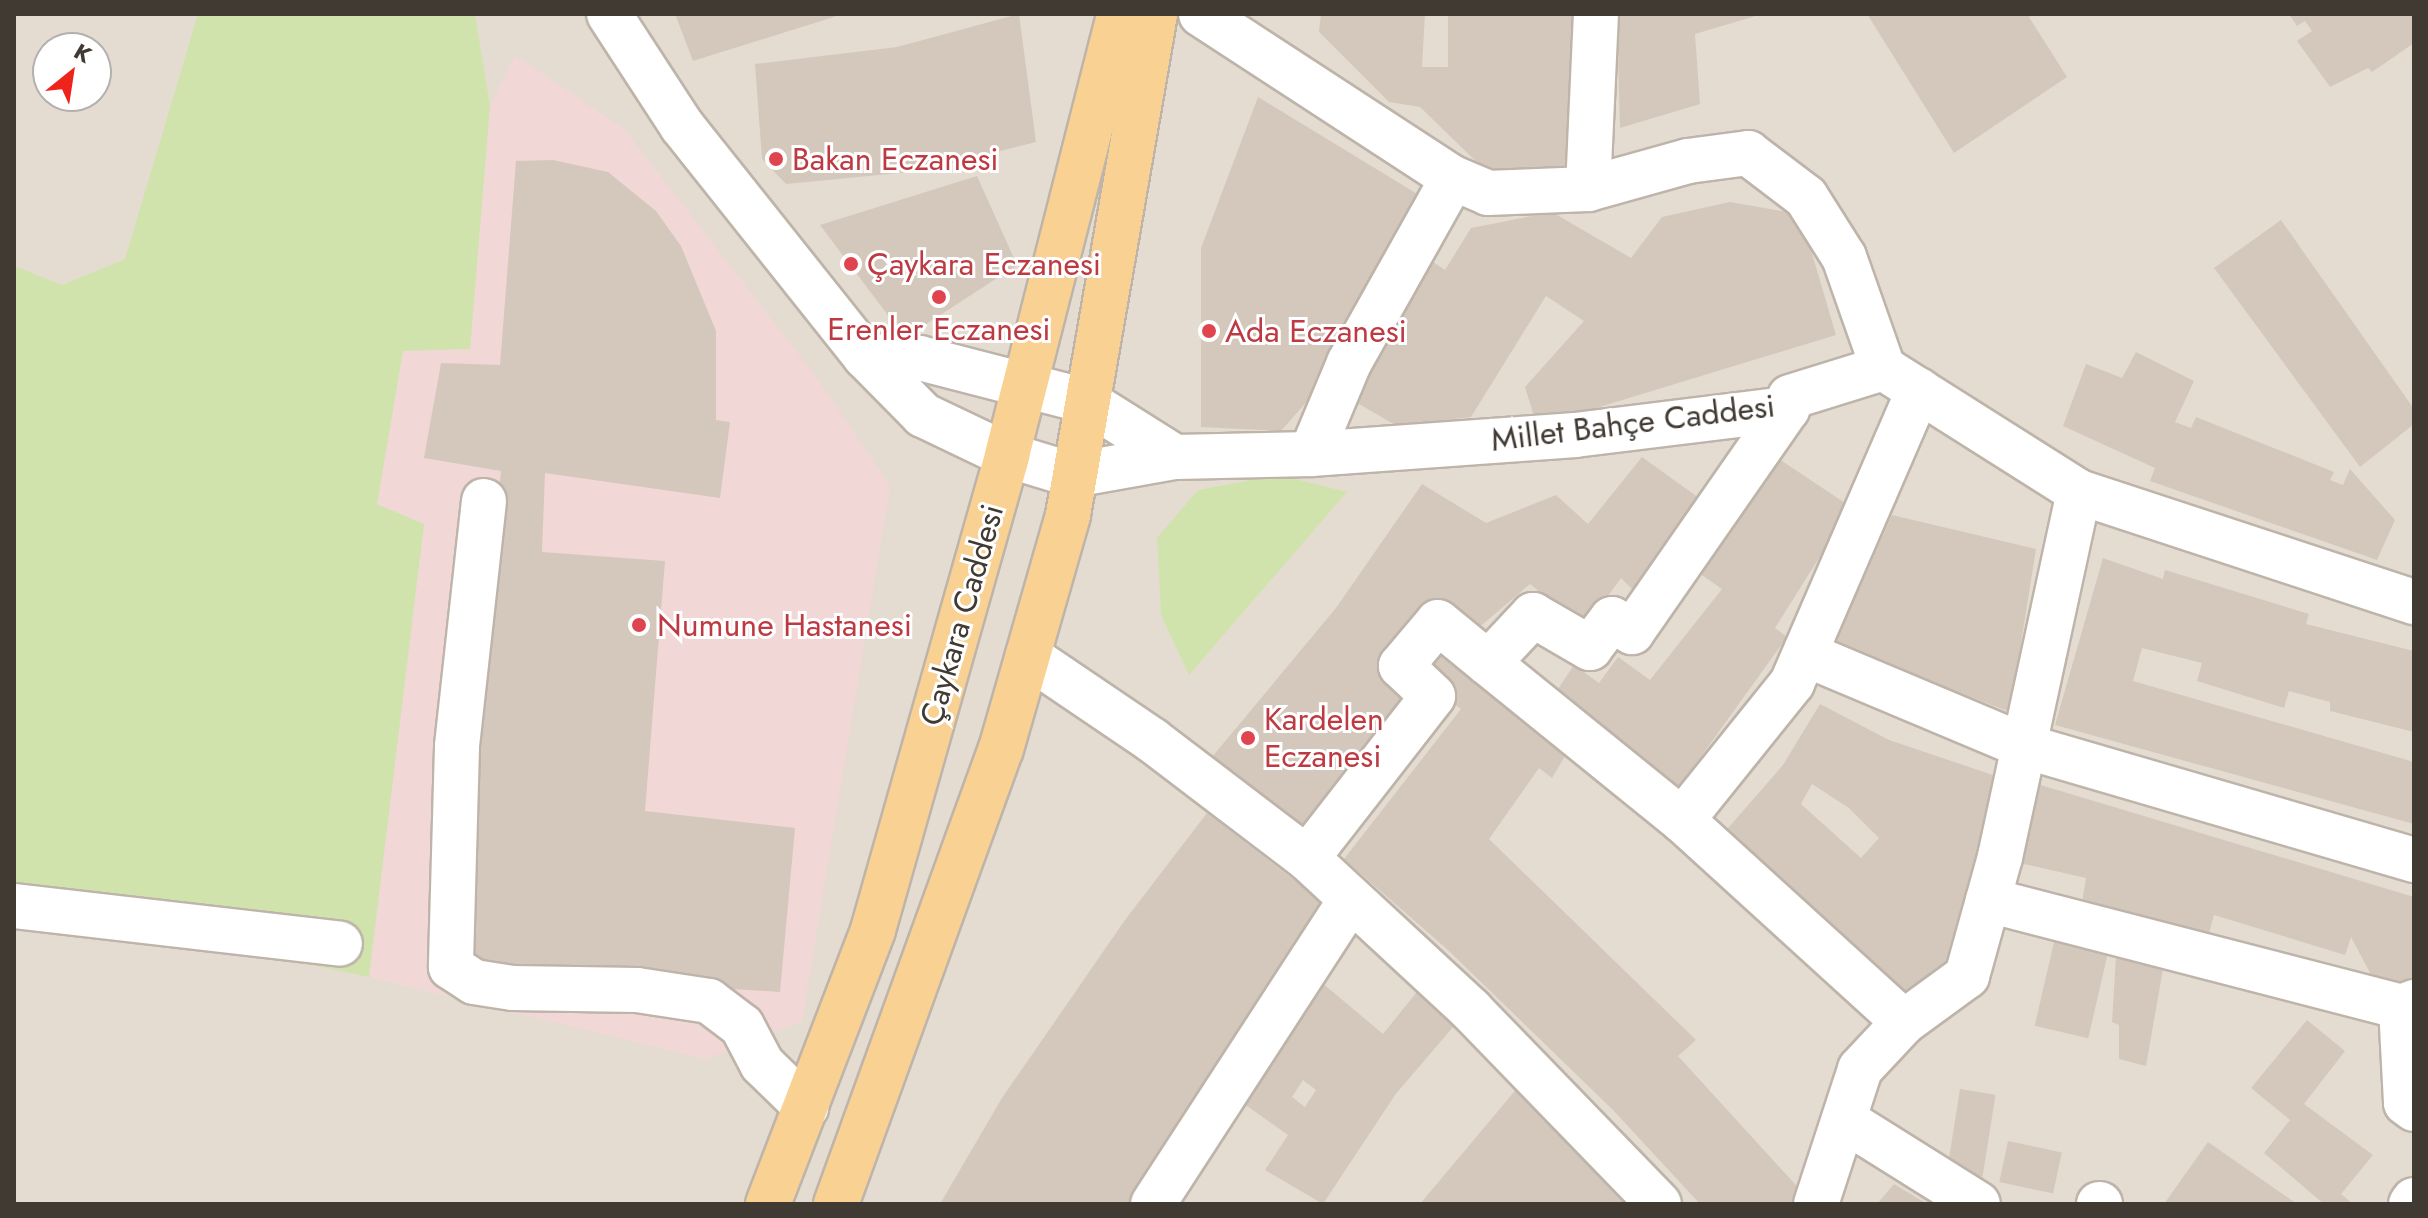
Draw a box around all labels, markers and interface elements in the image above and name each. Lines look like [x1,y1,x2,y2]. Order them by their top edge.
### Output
north arrow [32,32,112,112]
text: K [68,35,98,71]
place label: Bakan Eczanesi [792,140,999,178]
marker: Bakan Eczanesi [767,150,785,168]
place label: Çaykara Eczanesi [867,245,1101,283]
marker: Çaykara Eczanesi [842,255,860,273]
marker: Erenler Eczanesi [930,288,948,306]
place label: Erenler Eczanesi [827,310,1051,348]
place label: Ada Eczanesi [1225,312,1407,350]
marker: Ada Eczanesi [1200,322,1218,340]
street label: Millet Bahçe Caddesi [1489,387,1777,459]
street label: Çaykara Caddesi [912,500,1012,730]
place label: Numune Hastanesi [657,606,912,644]
marker: Numune Hastanesi [628,614,650,636]
place label: Kardelen Eczanesi [1264,701,1384,776]
marker: Kardelen Eczanesi [1239,729,1257,747]

